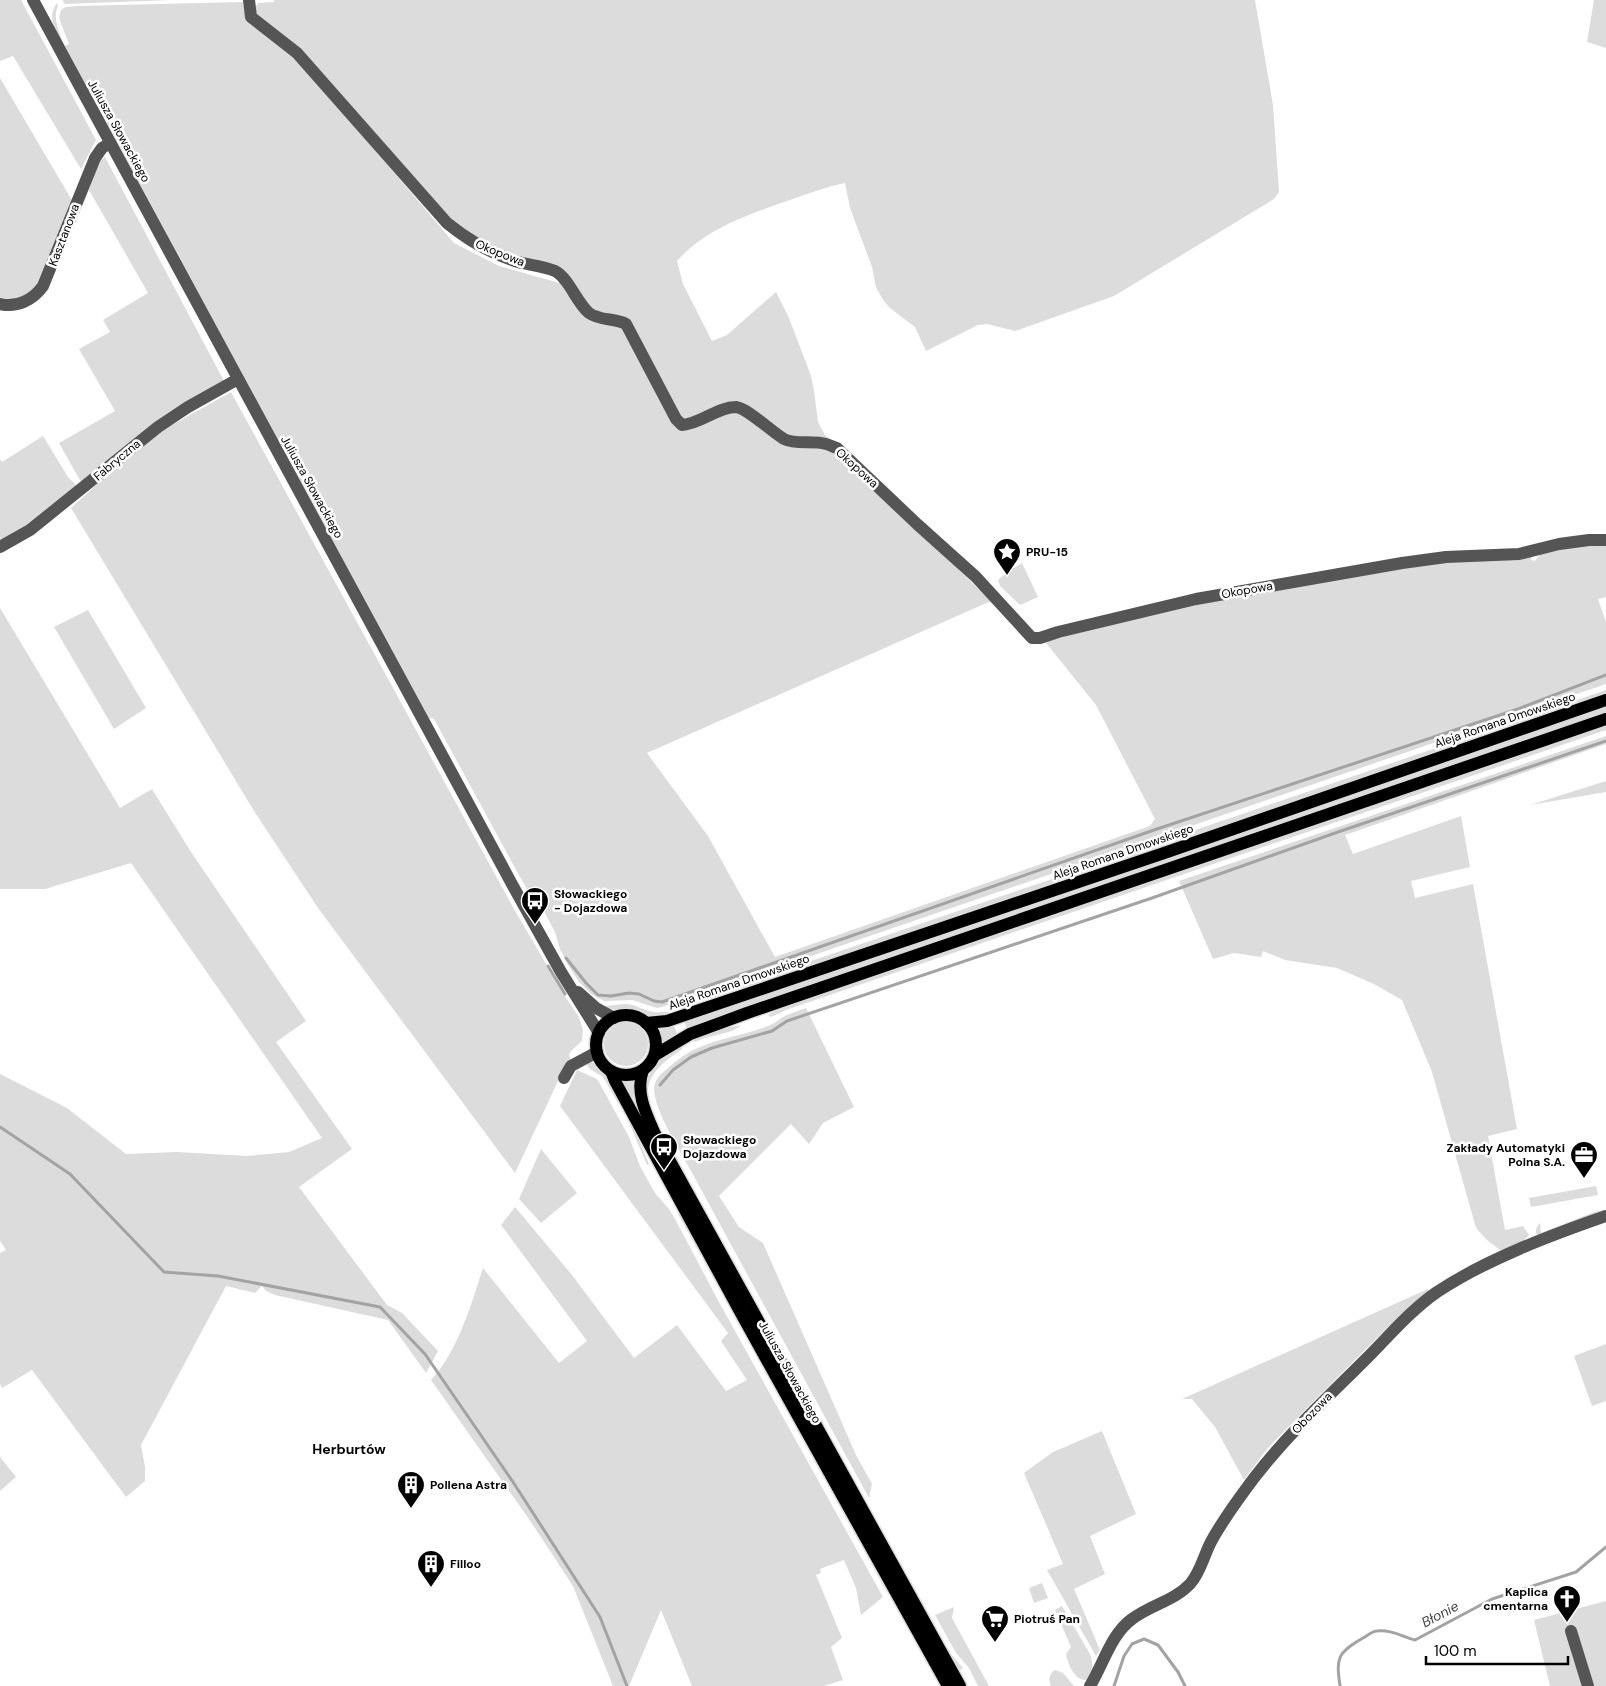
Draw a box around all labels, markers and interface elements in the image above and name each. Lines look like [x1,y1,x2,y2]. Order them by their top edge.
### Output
street label: Juliusza Słowackiego [84,77,154,185]
street label: Kasztanowa [45,202,83,268]
street label: Okopowa [473,236,527,270]
street label: Juliusza Słowackiego [277,433,347,541]
street label: Fabryczna [90,436,144,484]
street label: Okopowa [832,445,882,491]
place icon: PRU-15 [992,537,1022,576]
place label: PRU-15 [1026,544,1068,560]
street label: Okopowa [1220,578,1274,602]
street label: Aleja Romana Dmowskiego [1432,688,1578,752]
street label: Aleja Romana Dmowskiego [1050,820,1196,884]
bus stop icon: Słowackiego - Dojazdowa [520,886,550,925]
place label: Słowackiego - Dojazdowa [554,886,627,916]
street label: Aleja Romana Dmowskiego [666,950,812,1014]
bus stop icon: Słowackiego Dojazdowa [649,1132,679,1171]
place label: Słowackiego Dojazdowa [683,1132,756,1162]
place label: Zakłady Automatyki Polna S.A. [1447,1140,1565,1170]
office icon: Zakłady Automatyki Polna S.A. [1569,1140,1599,1179]
street label: Juliusza Słowackiego [755,1318,825,1426]
street label: Obozowa [1288,1389,1336,1437]
district label: Herburtów [312,1440,386,1458]
building icon: Pollena Astra [396,1470,426,1509]
place label: Pollena Astra [430,1477,507,1493]
building icon: Filloo [416,1549,446,1588]
place label: Filloo [450,1556,481,1572]
place label: Kaplica cmentarna [1483,1584,1548,1614]
church icon: Kaplica cmentarna [1552,1584,1582,1623]
water label: Błonie [1418,1597,1462,1631]
supermarket icon: Piotruś Pan [980,1604,1010,1643]
place label: Piotruś Pan [1014,1611,1080,1627]
scale bar [1426,1634,1568,1666]
text: 100 m [1434,1641,1477,1661]

